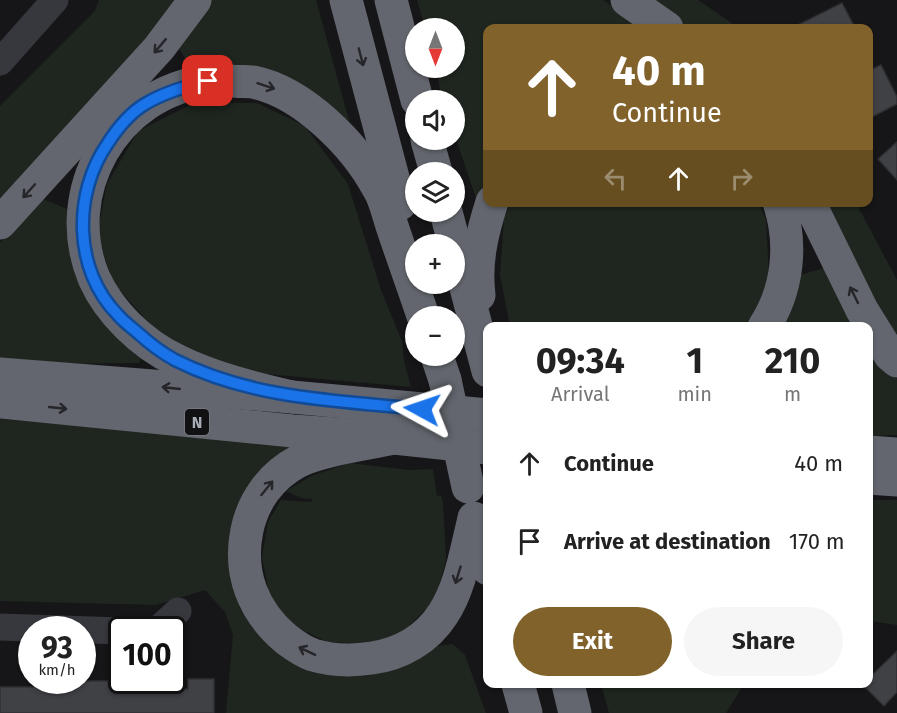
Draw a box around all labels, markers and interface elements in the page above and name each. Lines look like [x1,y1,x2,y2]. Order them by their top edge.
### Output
north arrow [405,18,465,78]
map controls [405,18,465,366]
one-way arrow [153,38,166,54]
text: 40 m [612,46,706,96]
one-way arrow [356,47,367,66]
icon: ahead [513,48,591,126]
pin [182,55,233,106]
icon: arrive [191,64,224,97]
one-way arrow [256,82,275,93]
button: sound [405,90,465,150]
text: Continue [612,97,722,129]
button: layers [405,162,465,222]
icon: left [599,162,632,195]
icon: ahead [662,162,695,195]
icon: right [725,162,758,195]
one-way arrow [22,183,36,198]
button: + [405,234,465,294]
one-way arrow [848,286,860,304]
button: − [405,306,465,366]
text: 09:34 [536,339,625,383]
text: 1 [686,339,703,383]
text: 210 [765,339,820,383]
position arrow [390,377,454,441]
one-way arrow [162,382,182,393]
text: Arrival [551,382,610,406]
text: min [677,382,712,406]
text: m [784,382,801,406]
one-way arrow [48,403,68,414]
road number: N [185,409,209,435]
icon: ahead [513,447,546,480]
text: Continue [564,450,654,477]
text: 40 m [794,450,843,477]
one-way arrow [261,480,274,496]
icon: arrive [513,525,546,558]
text: Arrive at destination [564,528,771,555]
text: 170 m [789,528,845,555]
one-way arrow [452,565,463,584]
button: Exit [513,607,672,676]
button: Share [684,607,843,676]
speed limit sign: 100 [108,616,186,694]
text: 93 [41,630,73,666]
one-way arrow [299,645,317,657]
text: km/h [38,661,76,679]

